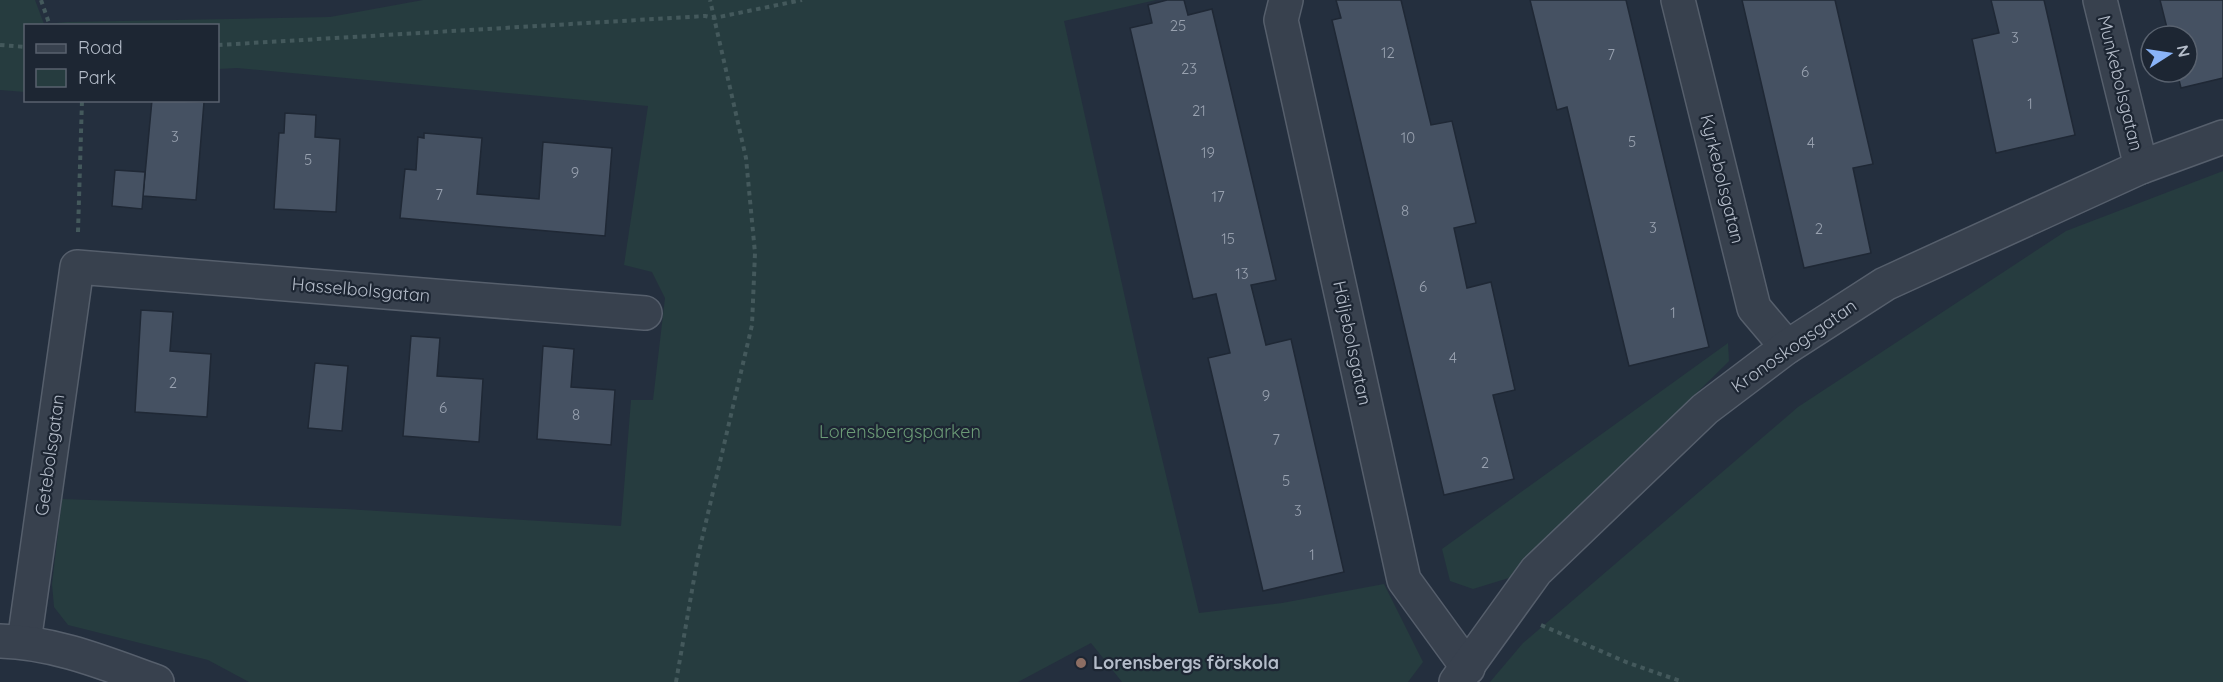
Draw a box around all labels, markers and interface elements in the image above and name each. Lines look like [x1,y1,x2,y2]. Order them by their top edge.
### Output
street label: Munkebolsgatan [2093,13,2148,153]
house number: 25 [1170,16,1186,35]
legend [24,24,219,102]
north arrow [2139,24,2199,84]
house number: 3 [2011,28,2019,47]
text: Road [78,36,123,59]
house number: 12 [1381,43,1395,62]
text: N [2173,43,2195,59]
house number: 7 [1607,45,1615,64]
house number: 23 [1181,59,1197,78]
house number: 6 [1801,62,1809,81]
text: Park [78,66,116,89]
house number: 1 [2027,94,2033,113]
house number: 21 [1192,101,1206,120]
street label: Kyrkebolsgatan [1695,112,1750,246]
house number: 3 [171,127,179,146]
house number: 10 [1401,128,1415,147]
house number: 5 [1628,132,1636,151]
house number: 4 [1807,133,1815,152]
house number: 19 [1201,143,1215,162]
house number: 5 [304,150,312,169]
house number: 9 [571,163,579,182]
house number: 7 [435,185,443,204]
house number: 17 [1211,187,1225,206]
house number: 8 [1401,201,1409,220]
house number: 3 [1649,218,1657,237]
house number: 2 [1815,219,1823,238]
house number: 15 [1221,229,1235,248]
house number: 13 [1235,264,1249,283]
street label: Hasselbolsgatan [291,272,431,307]
house number: 6 [1419,277,1427,296]
street label: Häljebolsgatan [1328,279,1377,407]
street label: Kronoskogsgatan [1726,294,1861,398]
house number: 1 [1670,303,1676,322]
house number: 4 [1449,348,1457,367]
house number: 2 [169,373,177,392]
house number: 9 [1262,386,1270,405]
street label: Getebolsgatan [30,393,69,517]
house number: 6 [439,398,447,417]
house number: 8 [572,405,580,424]
park label: Lorensbergsparken [819,420,981,443]
house number: 7 [1272,430,1280,449]
house number: 2 [1481,453,1489,472]
house number: 5 [1282,471,1290,490]
house number: 3 [1294,501,1302,520]
house number: 1 [1309,545,1315,564]
place label: Lorensbergs förskola [1093,651,1279,674]
marker: Lorensbergs förskola [1074,656,1088,670]

